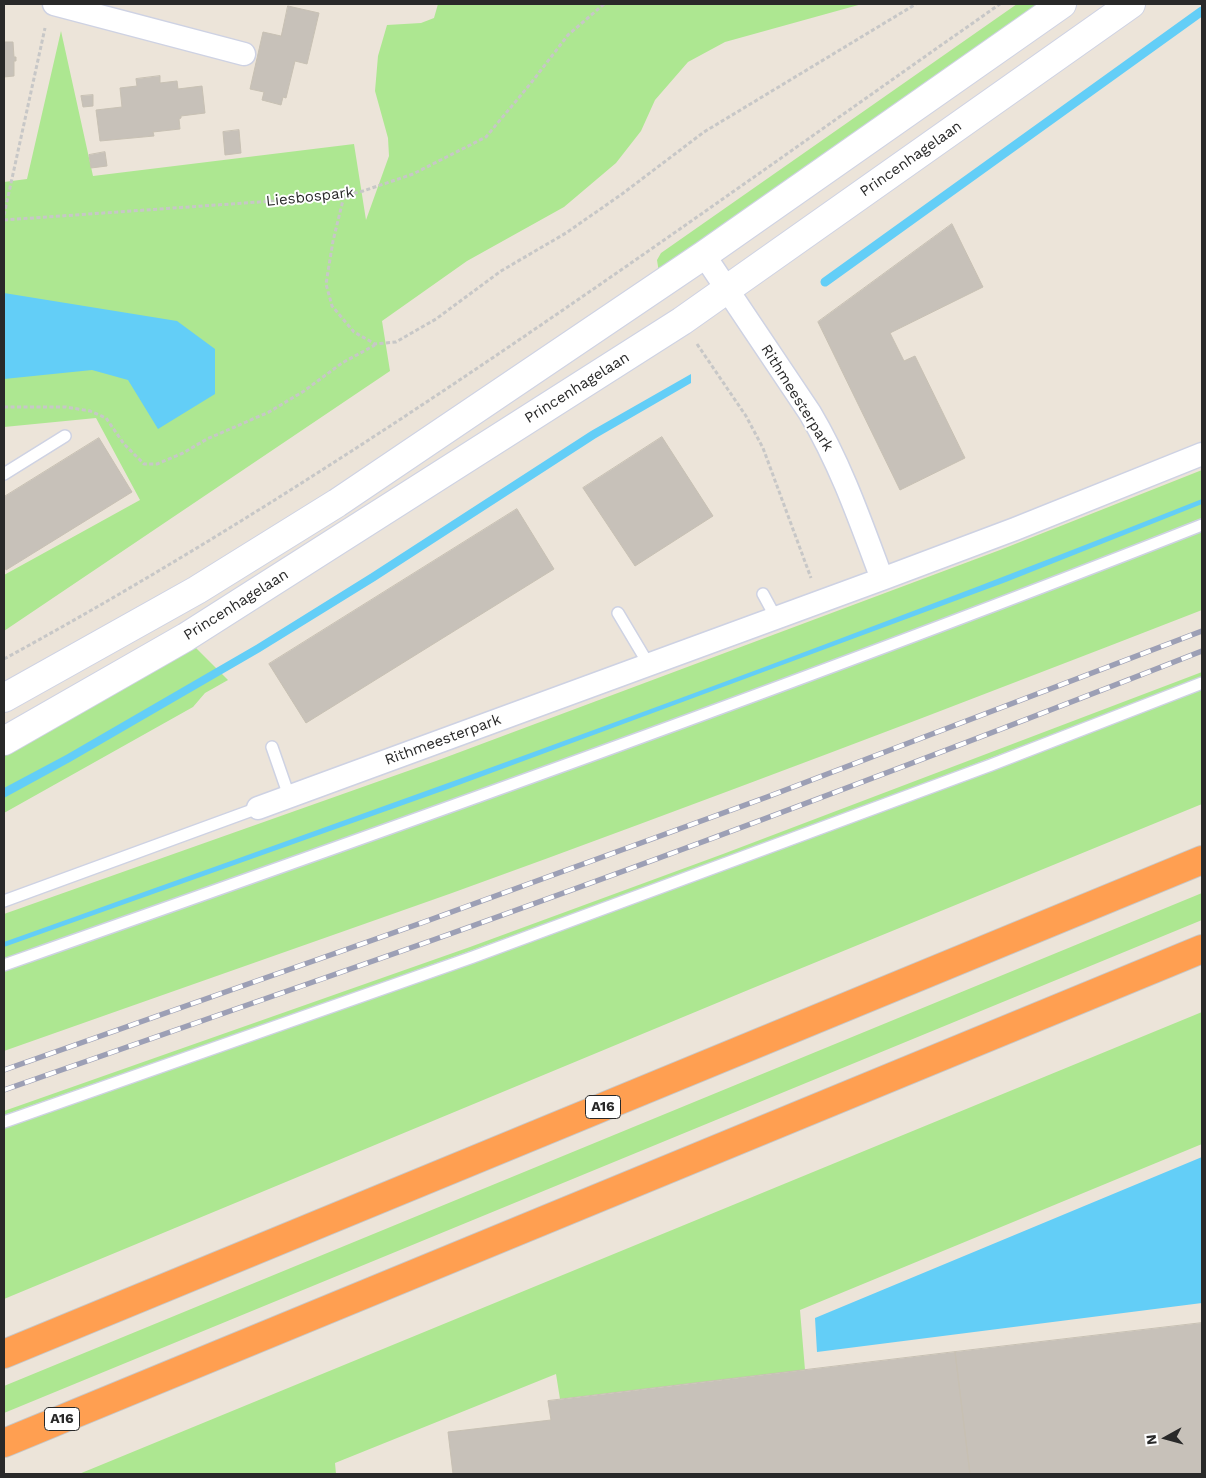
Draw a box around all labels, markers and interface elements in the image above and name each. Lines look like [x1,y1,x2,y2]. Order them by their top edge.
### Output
street label: Princenhagelaan [857,117,965,201]
street label: Liesbospark [265,183,355,211]
street label: Rithmeesterpark [757,341,837,455]
street label: Princenhagelaan [521,349,633,427]
street label: Princenhagelaan [180,566,292,644]
street label: Rithmeesterpark [382,711,504,769]
road number: A16 [586,1096,620,1118]
road number: A16 [44,1408,80,1430]
north arrow [1141,1413,1191,1463]
text: N [1143,1434,1160,1446]

